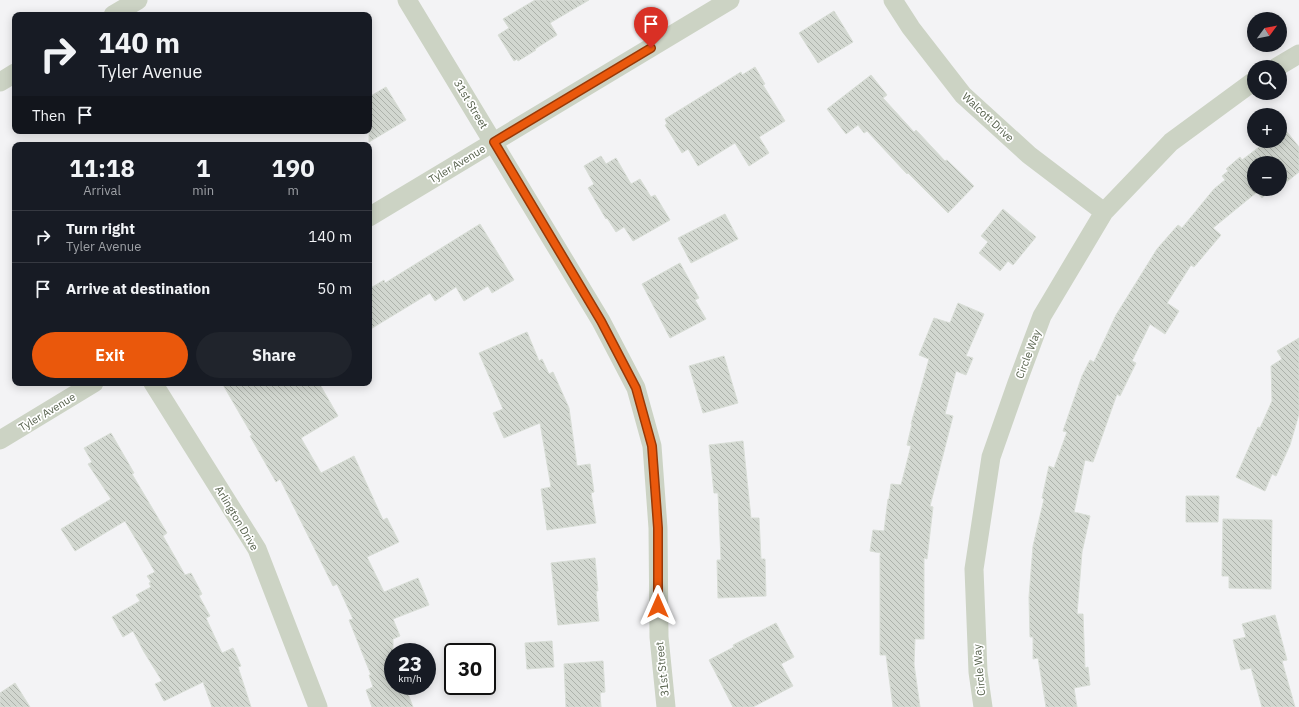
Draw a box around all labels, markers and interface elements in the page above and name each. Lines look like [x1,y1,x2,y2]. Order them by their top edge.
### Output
pin [634,7.0,668,48]
north arrow [1247,12,1287,52]
map controls [1247,12,1287,196]
icon: arrive [640,13,662,35]
text: 140 m [98,24,180,61]
icon: right [32,28,84,80]
text: Tyler Avenue [98,60,202,83]
button: search [1247,60,1287,100]
street label: 31st Street [451,77,491,131]
street label: Walcott Drive [959,89,1017,145]
icon: arrive [74,104,96,126]
text: Then [32,106,66,125]
button: + [1247,108,1287,148]
street label: Tyler Avenue [426,142,488,186]
text: 11:18 [69,152,135,184]
text: 1 [196,152,210,184]
text: 190 [271,152,315,184]
button: − [1247,156,1287,196]
text: Arrival [83,182,121,199]
text: min [192,182,214,199]
text: m [287,182,299,199]
text: Turn right [66,219,135,238]
icon: right [32,226,54,248]
text: 140 m [308,227,352,246]
text: Tyler Avenue [66,238,141,255]
icon: arrive [32,278,54,300]
text: Arrive at destination [66,279,210,298]
text: 50 m [317,279,352,298]
street label: Circle Way [1012,327,1044,381]
button: Exit [32,332,188,378]
button: Share [196,332,352,378]
street label: Tyler Avenue [16,390,78,434]
street label: Arlington Drive [212,483,262,553]
position arrow [637,585,679,627]
street label: 31st Street [652,641,672,697]
speed limit sign: 30 [444,643,496,695]
street label: Circle Way [970,643,988,696]
text: 23 [398,650,422,677]
text: km/h [398,672,422,685]

